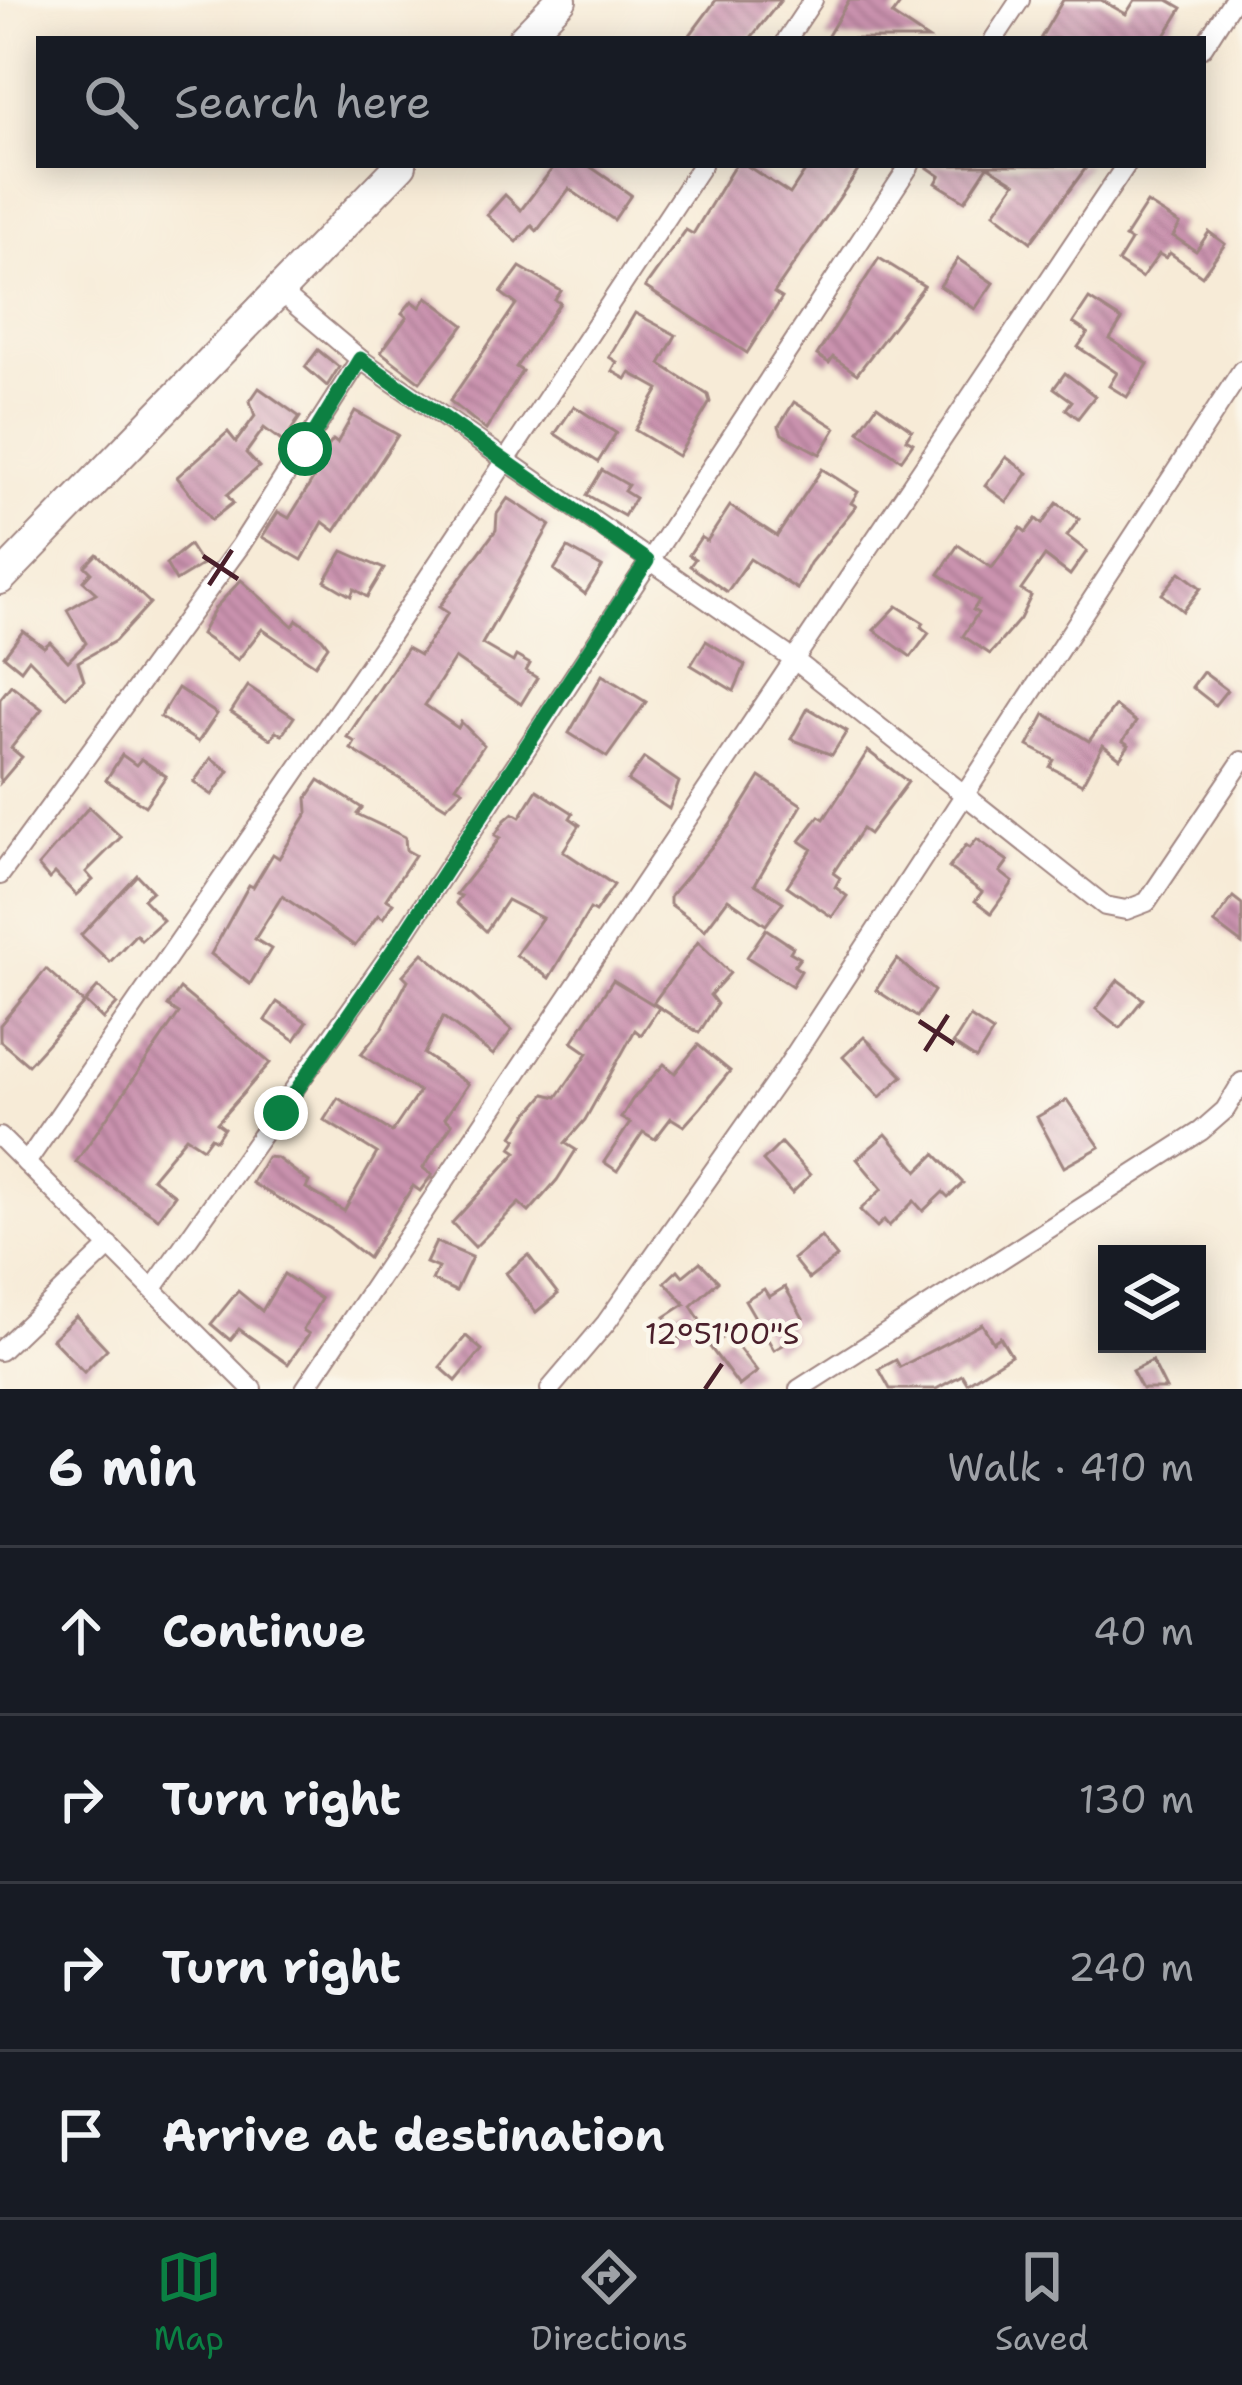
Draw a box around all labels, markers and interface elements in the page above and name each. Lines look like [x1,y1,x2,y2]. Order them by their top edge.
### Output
search box [36,36,1206,168]
icon: search [78,69,144,135]
text: Search here [174,72,431,132]
route start [278,422,332,476]
route end [254,1086,308,1140]
map controls [1098,1245,1206,1353]
button: layers [1098,1245,1206,1353]
text: 12°51'00"S [645,1313,799,1354]
text: 6 min [48,1433,197,1501]
text: Walk · 410 m [947,1441,1194,1493]
icon: ahead [48,1598,114,1664]
text: Continue [162,1601,366,1661]
text: 40 m [1093,1605,1194,1657]
icon: right [48,1766,114,1832]
text: Turn right [162,1769,401,1829]
text: 130 m [1079,1773,1194,1825]
icon: right [48,1934,114,2000]
text: Turn right [162,1937,401,1997]
text: 240 m [1068,1941,1194,1993]
icon: arrive [48,2102,114,2168]
text: Arrive at destination [162,2105,665,2165]
tab: Map [153,2244,224,2361]
tab: Directions [531,2244,688,2361]
tab: Saved [995,2244,1089,2361]

